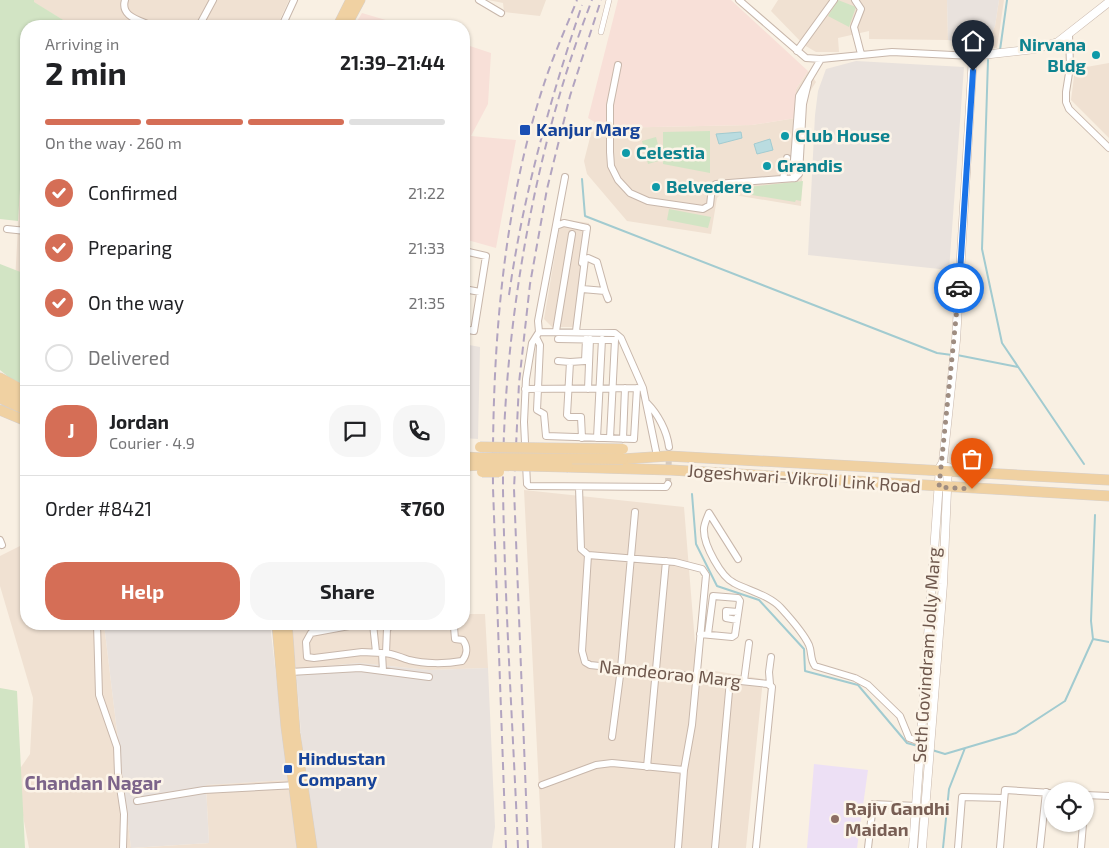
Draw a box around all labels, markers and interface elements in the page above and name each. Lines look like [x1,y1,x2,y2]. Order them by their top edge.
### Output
pin [952,20,994,71]
icon: home [959,27,987,55]
place label: Nirvana Bldg [1019,33,1087,76]
text: Arriving in [45,34,119,53]
marker: Nirvana Bldg [1090,49,1102,61]
text: 21:39–21:44 [340,51,445,74]
text: 2 min [45,53,127,91]
place label: Kanjur Marg [536,118,641,140]
marker: Kanjur Marg [518,123,532,137]
place label: Club House [795,124,890,146]
marker: Club House [779,130,791,142]
text: On the way · 260 m [45,133,182,152]
place label: Celestia [636,141,705,163]
marker: Celestia [620,147,632,159]
place label: Grandis [777,154,843,176]
marker: Grandis [761,160,773,172]
place label: Belvedere [666,175,752,197]
icon: check [45,179,73,207]
text: Confirmed [88,181,178,204]
marker: Belvedere [650,181,662,193]
text: 21:22 [408,183,445,202]
icon: check [45,234,73,262]
text: Preparing [88,236,172,259]
text: 21:33 [408,238,445,257]
courier [934,263,984,313]
icon: car [945,274,973,302]
icon: check [45,289,73,317]
text: On the way [88,291,184,314]
text: 21:35 [408,293,445,312]
text: Delivered [88,346,170,369]
button: chat [329,405,381,457]
button: phone [393,405,445,457]
text: Jordan [109,410,169,433]
text: J [67,419,75,442]
text: Courier · 4.9 [109,433,195,452]
pin [951,438,993,489]
icon: bag [958,445,986,473]
street label: Jogeshwari-Vikroli Link Road [687,459,921,497]
text: Order #8421 [45,497,152,520]
text: ₹760 [401,497,445,520]
street label: Seth Govindram Jolly Marg [907,546,945,764]
button: Help [45,562,240,620]
button: Share [250,562,445,620]
street label: Namdeorao Marg [598,655,742,691]
place label: Hindustan Company [298,747,386,790]
marker: Hindustan Company [282,763,294,775]
district label: Chandan Nagar [25,771,161,794]
map controls [1044,782,1094,832]
button: locate [1044,782,1094,832]
place label: Rajiv Gandhi Maidan [845,797,950,840]
marker: Rajiv Gandhi Maidan [829,813,841,825]

